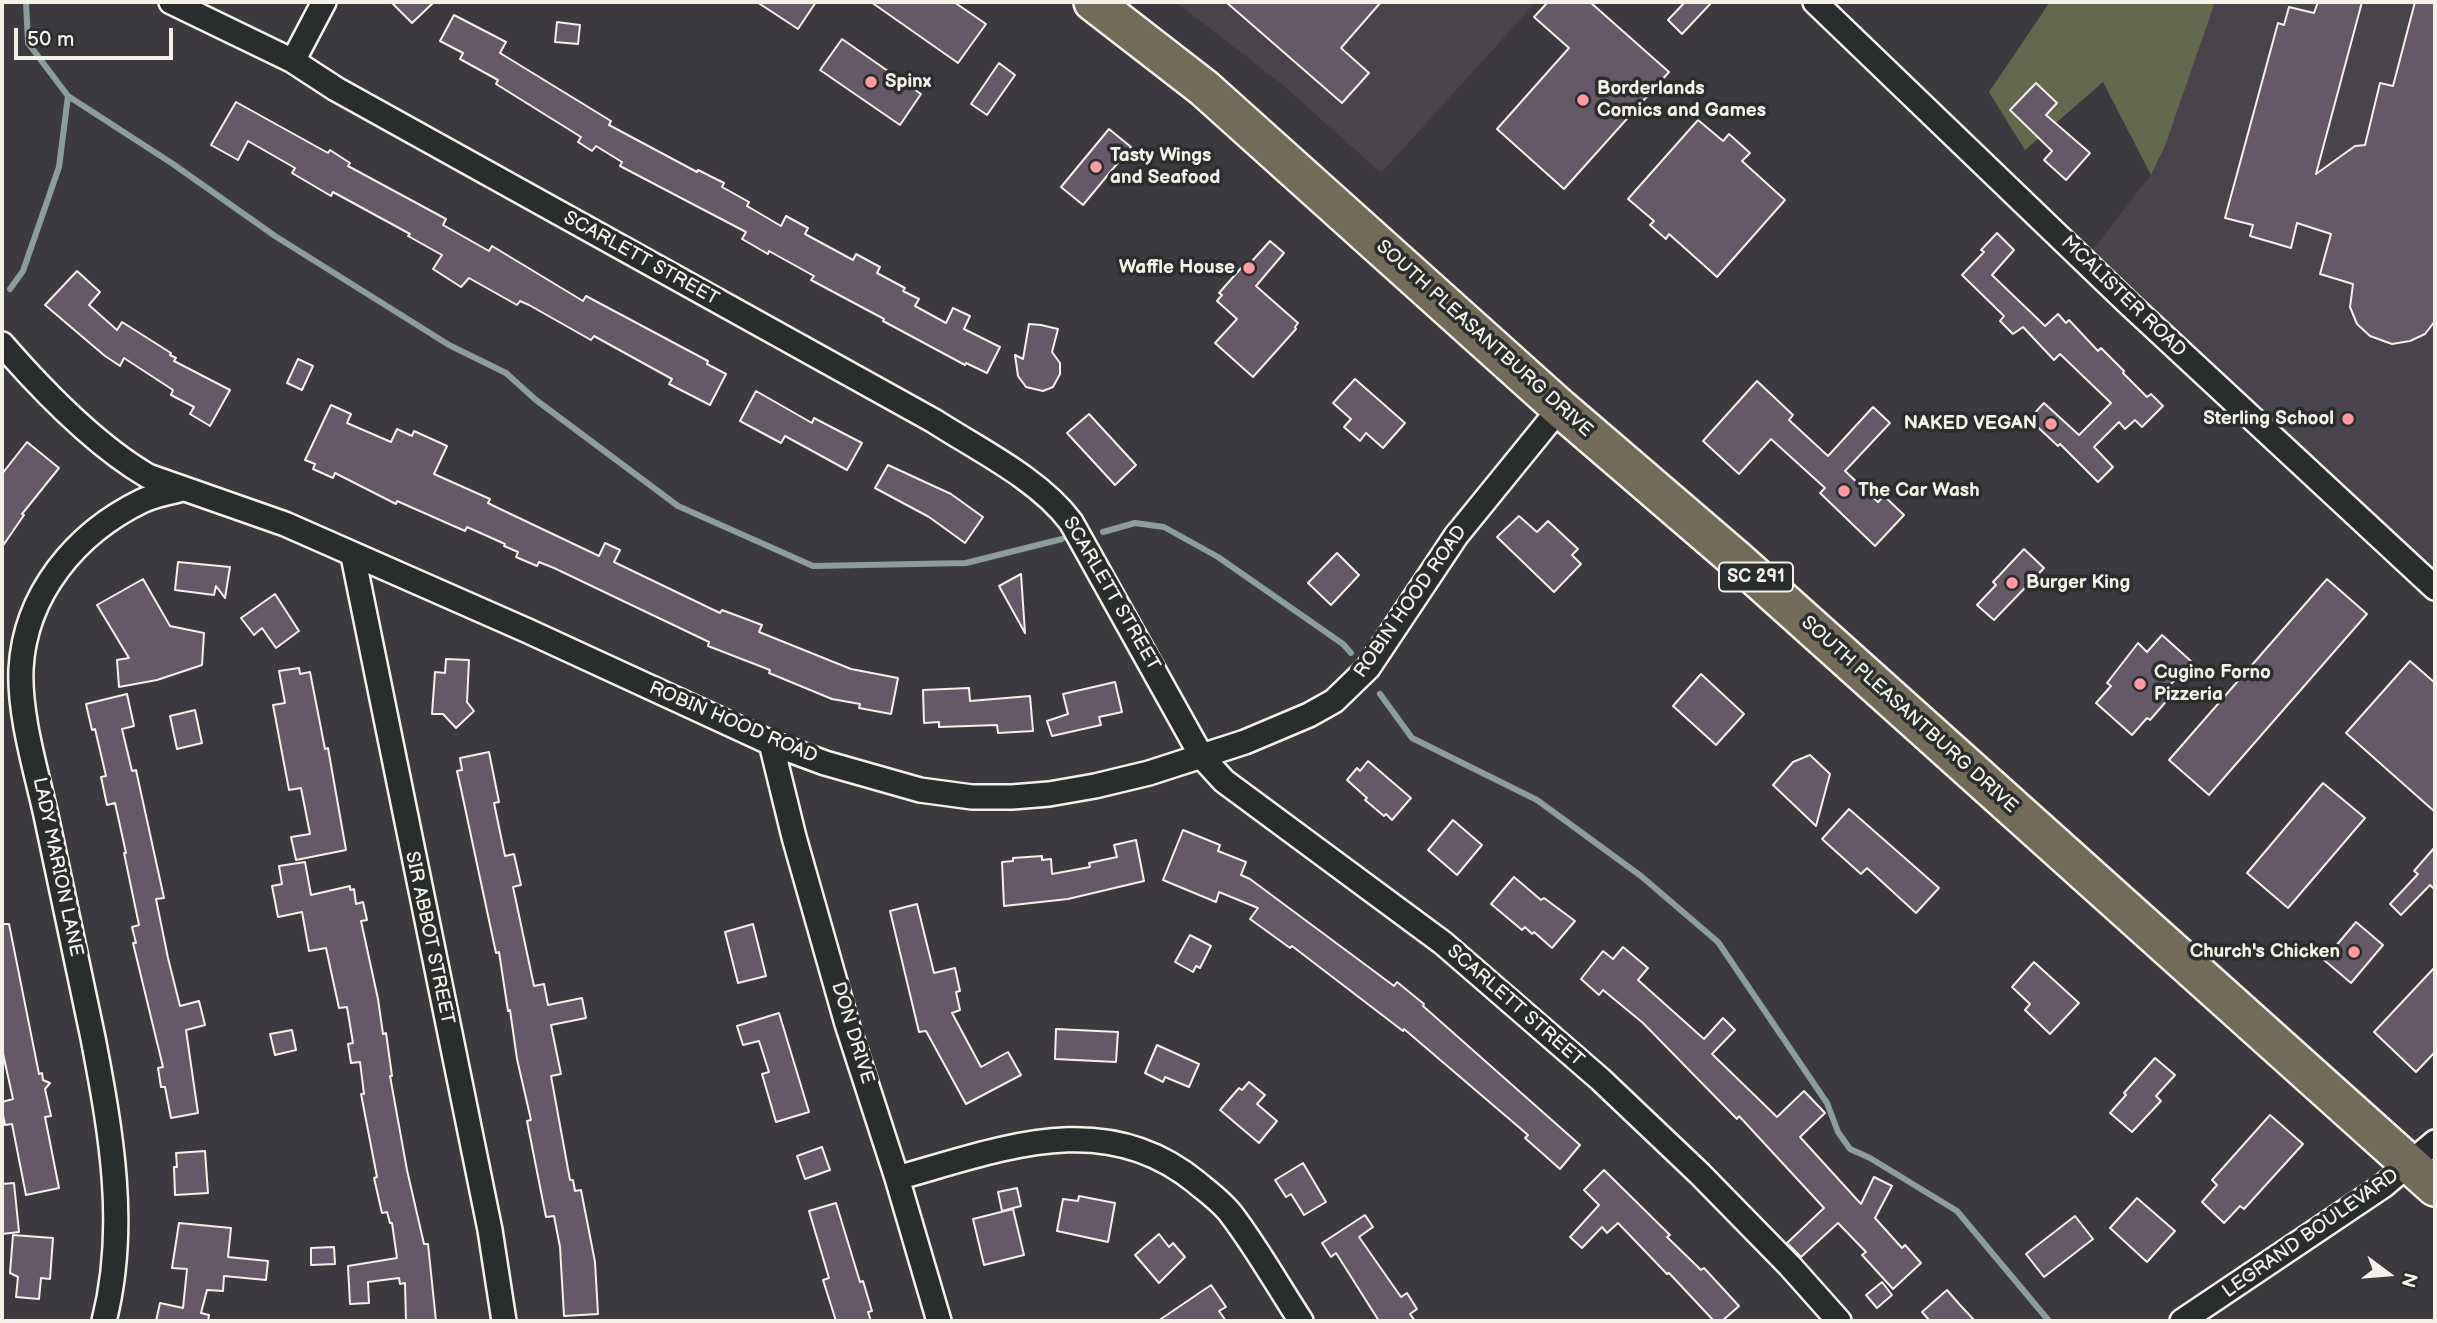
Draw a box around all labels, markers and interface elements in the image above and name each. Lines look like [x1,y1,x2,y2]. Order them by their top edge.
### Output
scale bar [18,14,177,58]
text: 50 m [27,27,74,52]
place label: Spinx [885,71,931,93]
marker: Spinx [863,74,879,90]
place label: Borderlands Comics and Games [1597,78,1766,122]
marker: Borderlands Comics and Games [1575,92,1591,108]
place label: Tasty Wings and Seafood [1110,145,1220,189]
marker: Tasty Wings and Seafood [1088,159,1104,175]
street label: SCARLETT STREET [559,207,723,311]
street label: MCALISTER ROAD [2056,232,2190,362]
street label: SOUTH PLEASANTBURG DRIVE [1371,236,1597,442]
place label: Waffle House [1119,257,1235,279]
marker: Waffle House [1241,260,1257,276]
place label: Sterling School [2203,408,2334,430]
marker: Sterling School [2340,411,2356,427]
place label: NAKED VEGAN [1904,413,2037,435]
marker: NAKED VEGAN [2043,416,2059,432]
place label: The Car Wash [1858,480,1980,502]
marker: The Car Wash [1836,483,1852,499]
street label: SCARLETT STREET [1058,513,1164,675]
street label: ROBIN HOOD ROAD [1350,521,1472,683]
road number: SC 291 [1719,562,1793,592]
place label: Burger King [2026,572,2130,594]
marker: Burger King [2004,575,2020,591]
street label: SOUTH PLEASANTBURG DRIVE [1796,612,2022,818]
place label: Cugino Forno Pizzeria [2154,662,2271,706]
marker: Cugino Forno Pizzeria [2132,676,2148,692]
street label: ROBIN HOOD ROAD [645,677,821,769]
street label: LADY MARION LANE [27,775,87,959]
street label: SIR ABBOT STREET [400,849,458,1027]
street label: SCARLETT STREET [1442,940,1588,1072]
place label: Church's Chicken [2190,941,2340,963]
marker: Church's Chicken [2346,944,2362,960]
street label: DON DRIVE [826,979,878,1087]
street label: LEGRAND BOULEVARD [2219,1164,2403,1304]
north arrow [2353,1239,2423,1309]
text: N [2396,1270,2422,1290]

